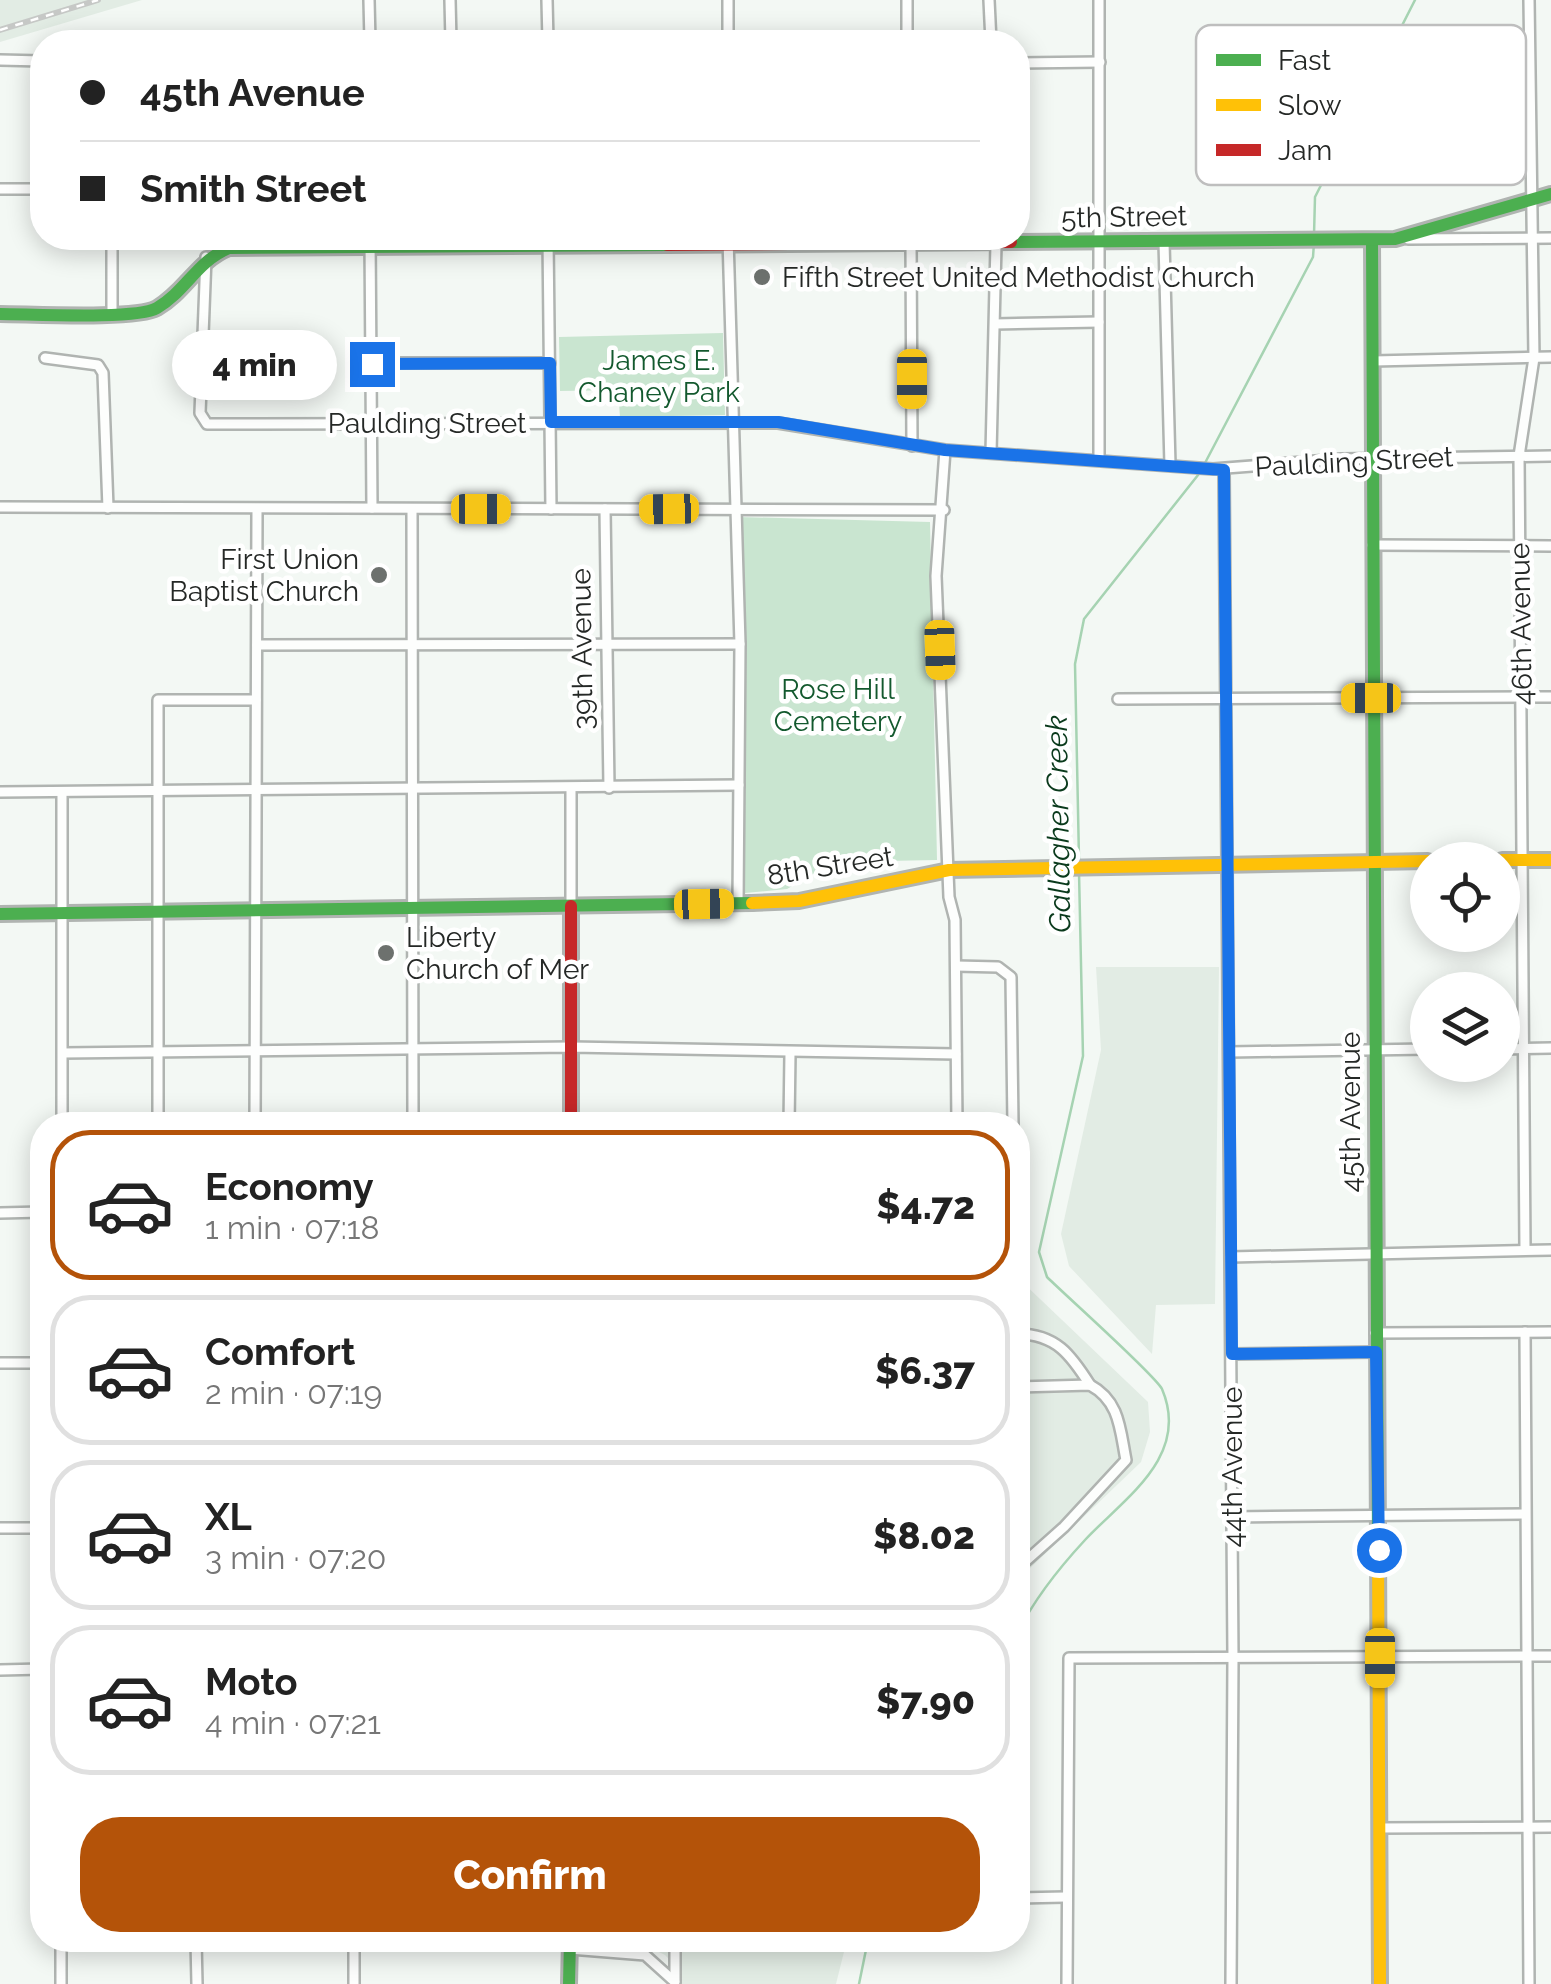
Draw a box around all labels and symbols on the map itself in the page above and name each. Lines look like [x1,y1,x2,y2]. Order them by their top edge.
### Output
legend [1196,25,1526,185]
text: Fast [1278,44,1331,77]
text: Slow [1278,89,1342,122]
text: Jam [1278,134,1332,167]
street label: 5th Street [1061,199,1188,235]
place label: Fifth Street United Methodist Church [782,261,1255,294]
marker: Fifth Street United Methodist Church [751,266,773,288]
callout: 4 min [172,329,337,399]
route end [350,342,395,387]
park label: James E. Chaney Park [578,344,740,409]
car [897,349,927,409]
street label: Paulding Street [328,407,527,440]
street label: Paulding Street [1254,440,1455,484]
car [639,493,699,525]
car [451,494,511,524]
place label: First Union Baptist Church [169,543,359,608]
street label: 46th Avenue [1503,543,1539,705]
marker: First Union Baptist Church [368,564,390,586]
street label: 39th Avenue [564,568,600,730]
car [924,619,956,681]
park label: Rose Hill Cemetery [774,673,902,738]
car [1341,683,1401,713]
water label: Gallagher Creek [1039,715,1077,933]
street label: 8th Street [765,840,896,892]
car [674,888,734,920]
place label: Liberty Church of Mer [406,921,589,986]
marker: Liberty Church of Mer [375,942,397,964]
street label: 45th Avenue [1334,1032,1367,1192]
street label: 44th Avenue [1216,1387,1249,1547]
route start [1357,1528,1402,1573]
car [1365,1628,1395,1688]

